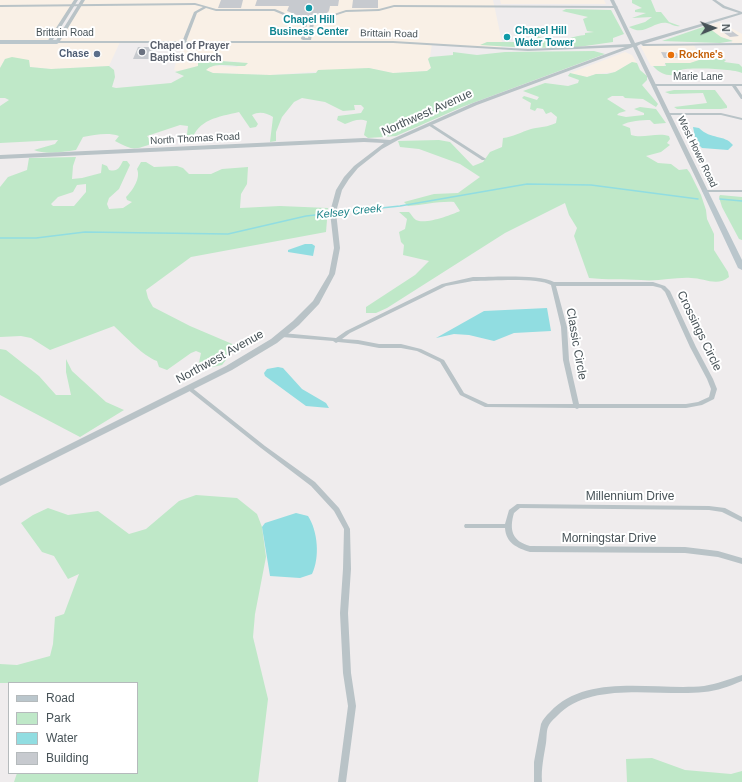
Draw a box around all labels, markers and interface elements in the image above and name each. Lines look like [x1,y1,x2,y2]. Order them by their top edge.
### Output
marker: Chapel Hill Business Center [304,3,314,13]
north arrow [694,8,734,48]
place label: Chapel Hill Business Center [270,14,348,38]
text: N [720,24,732,32]
place label: Chapel Hill Water Tower [515,25,574,48]
street label: Brittain Road [36,27,94,39]
street label: Brittain Road [360,27,418,41]
marker: Chapel Hill Water Tower [502,32,512,42]
place label: Chapel of Prayer Baptist Church [150,40,229,64]
marker: Chapel of Prayer Baptist Church [137,47,147,57]
place label: Chase [59,48,89,60]
marker: Chase [92,49,102,59]
place label: Rockne's [679,49,723,61]
marker: Rockne's [666,50,676,60]
street label: Marie Lane [673,71,723,83]
street label: Northwest Avenue [379,87,475,139]
street label: West Howe Road [675,114,719,190]
street label: North Thomas Road [150,131,240,147]
water label: Kelsey Creek [316,202,382,222]
street label: Crossings Circle [673,289,725,373]
street label: Classic Circle [563,307,589,381]
street label: Northwest Avenue [174,327,266,387]
street label: Millennium Drive [586,490,674,504]
street label: Morningstar Drive [562,532,656,546]
legend [8,682,138,774]
text: Road [46,691,75,705]
text: Park [46,711,71,725]
text: Water [46,731,78,745]
text: Building [46,751,89,765]

